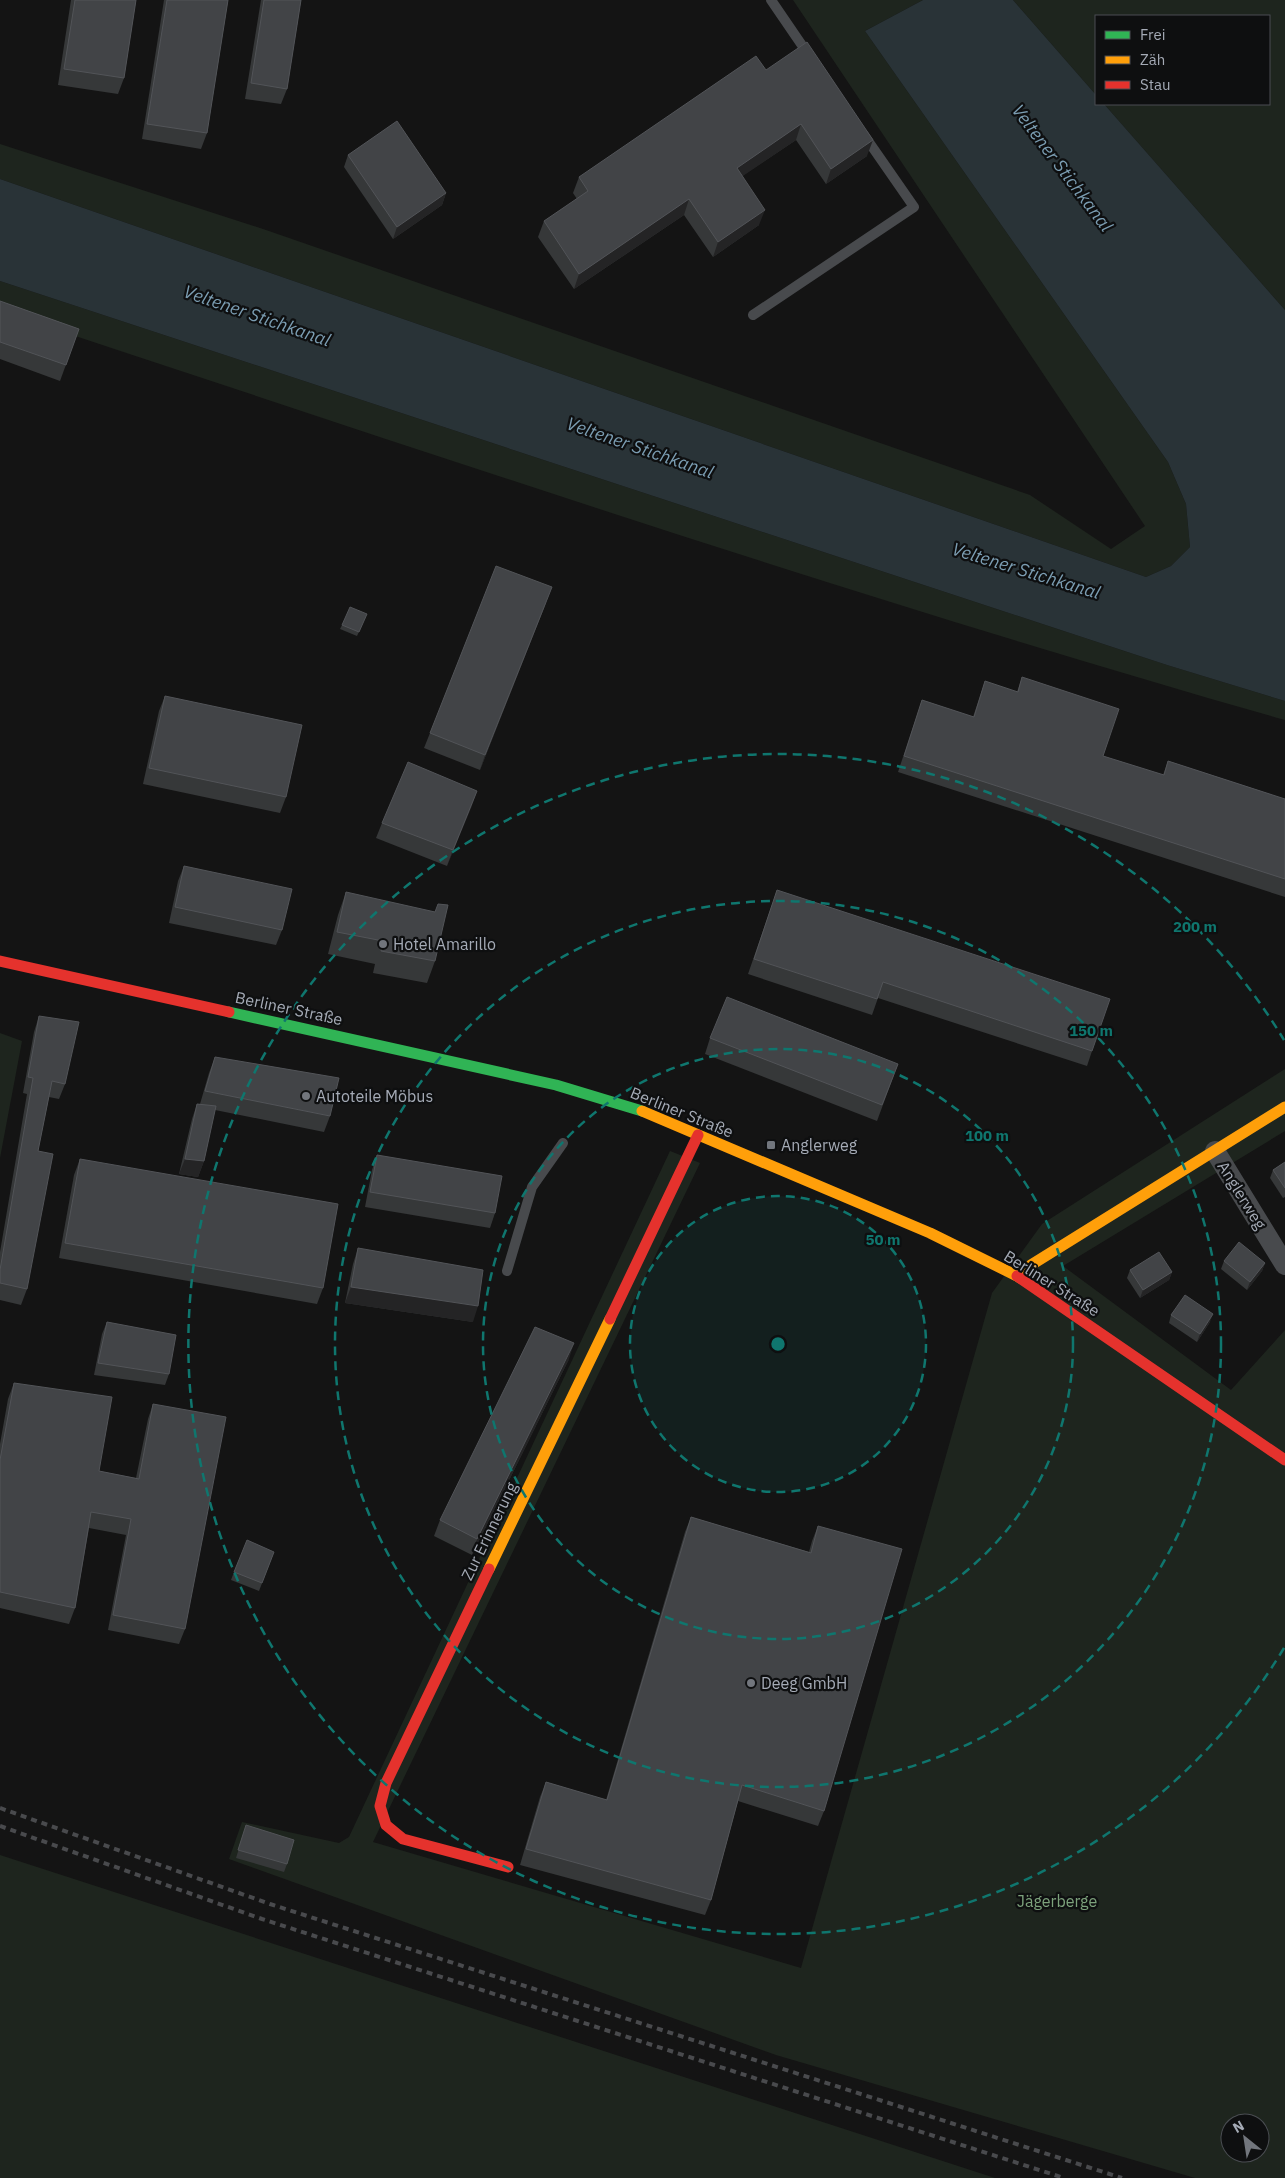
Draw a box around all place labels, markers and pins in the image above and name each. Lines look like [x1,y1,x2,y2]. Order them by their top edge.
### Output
place label: Hotel Amarillo [393,934,496,954]
marker: Hotel Amarillo [377,938,389,950]
place label: Autoteile Möbus [316,1086,433,1106]
marker: Autoteile Möbus [300,1090,312,1102]
place label: Anglerweg [781,1135,858,1155]
marker: Anglerweg [765,1139,777,1151]
centre of rings [769,1335,787,1353]
place label: Deeg GmbH [761,1673,847,1693]
marker: Deeg GmbH [745,1677,757,1689]

